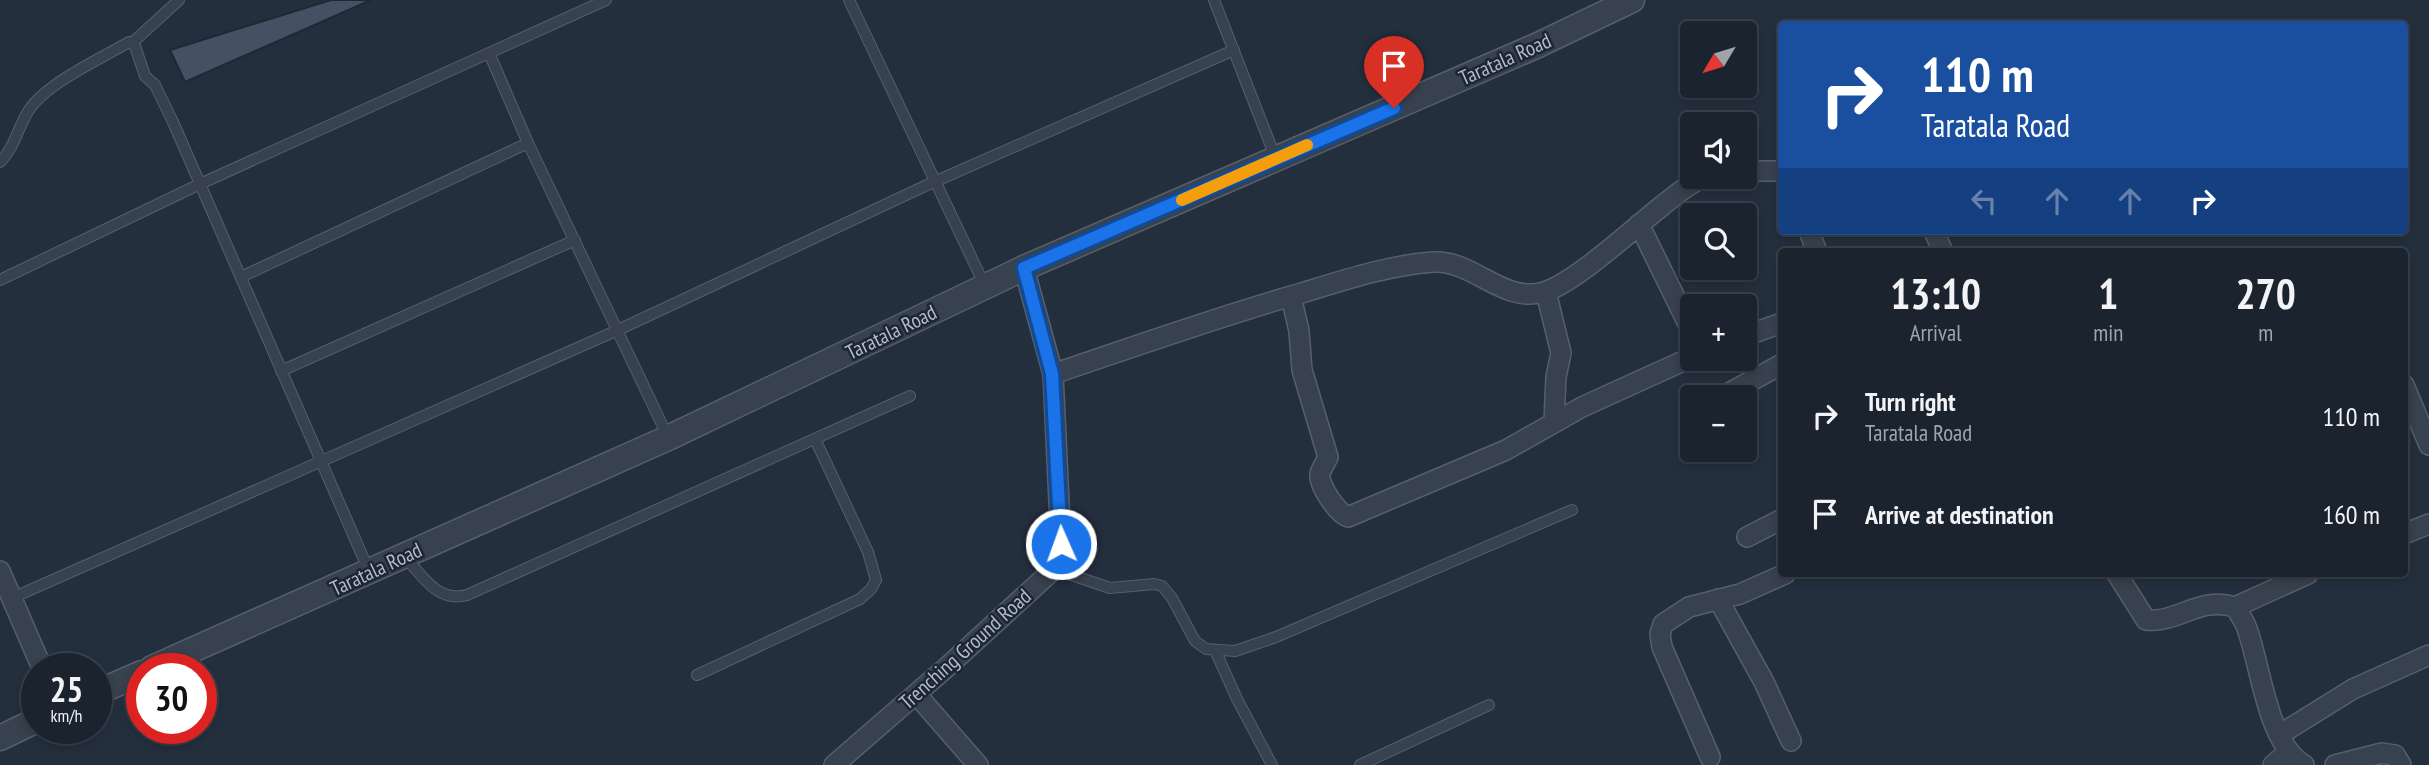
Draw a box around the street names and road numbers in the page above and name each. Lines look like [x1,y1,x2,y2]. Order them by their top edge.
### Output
street label: Taratala Road [1455,27,1555,91]
street label: Taratala Road [841,298,941,366]
street label: Taratala Road [326,536,426,602]
street label: Trenching Ground Road [893,583,1037,715]

